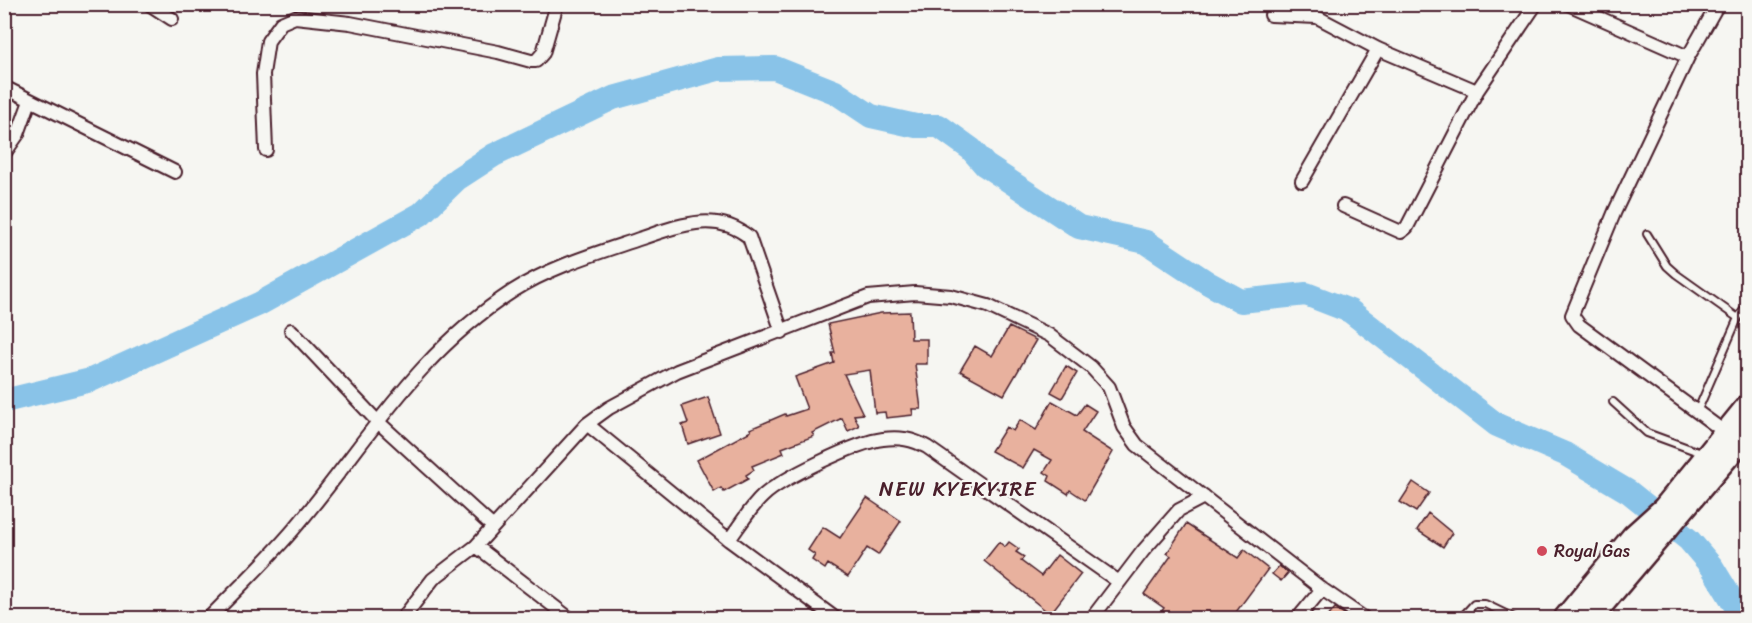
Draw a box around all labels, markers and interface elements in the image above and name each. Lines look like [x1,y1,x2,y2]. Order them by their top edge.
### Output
district label: NEW KYEKYIRE [879,470,1037,508]
place label: Royal Gas [1554,535,1631,567]
marker: Royal Gas [1535,544,1549,558]

